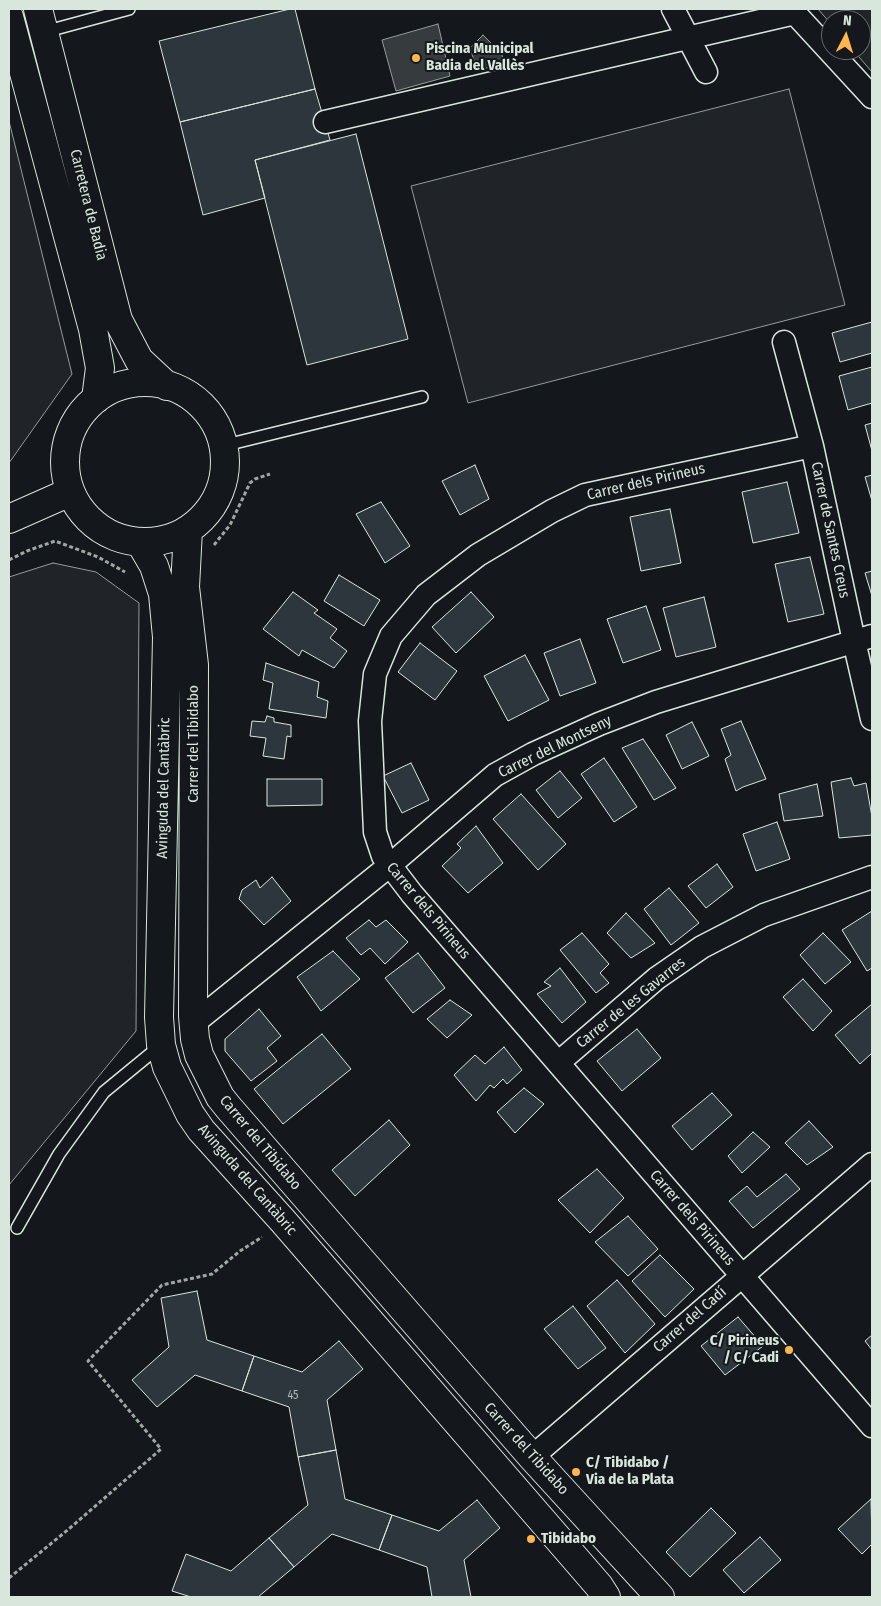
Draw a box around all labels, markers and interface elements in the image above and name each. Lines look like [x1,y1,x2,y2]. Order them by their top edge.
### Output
north arrow [821,10,871,60]
text: N [842,12,852,29]
place label: Piscina Municipal Badia del Vallès [426,40,534,75]
marker: Piscina Municipal Badia del Vallès [410,52,422,64]
street label: Carretera de Badia [66,148,110,262]
street label: Carrer dels Pirineus [585,460,707,504]
street label: Carrer de Santes Creus [807,460,853,600]
street label: Carrer del Tibidabo [185,685,203,803]
street label: Carrer del Montseny [495,712,615,782]
street label: Avinguda del Cantàbric [154,717,174,859]
street label: Carrer dels Pirineus [382,859,474,963]
street label: Carrer de les Gavarres [573,954,689,1052]
street label: Carrer del Tibidabo [215,1092,305,1194]
street label: Avinguda del Cantàbric [194,1121,300,1239]
street label: Carrer dels Pirineus [646,1167,738,1269]
street label: Carrer del Cadí [650,1283,730,1357]
place label: C/ Pirineus / C/ Cadi [710,1332,779,1367]
marker: C/ Pirineus / C/ Cadi [783,1344,795,1356]
house number: 45 [287,1389,299,1403]
street label: Carrer del Tibidabo [480,1399,572,1499]
place label: C/ Tibidabo / Via de la Plata [586,1454,674,1489]
marker: C/ Tibidabo / Via de la Plata [570,1466,582,1478]
place label: Tibidabo [541,1530,596,1548]
marker: Tibidabo [525,1533,537,1545]

